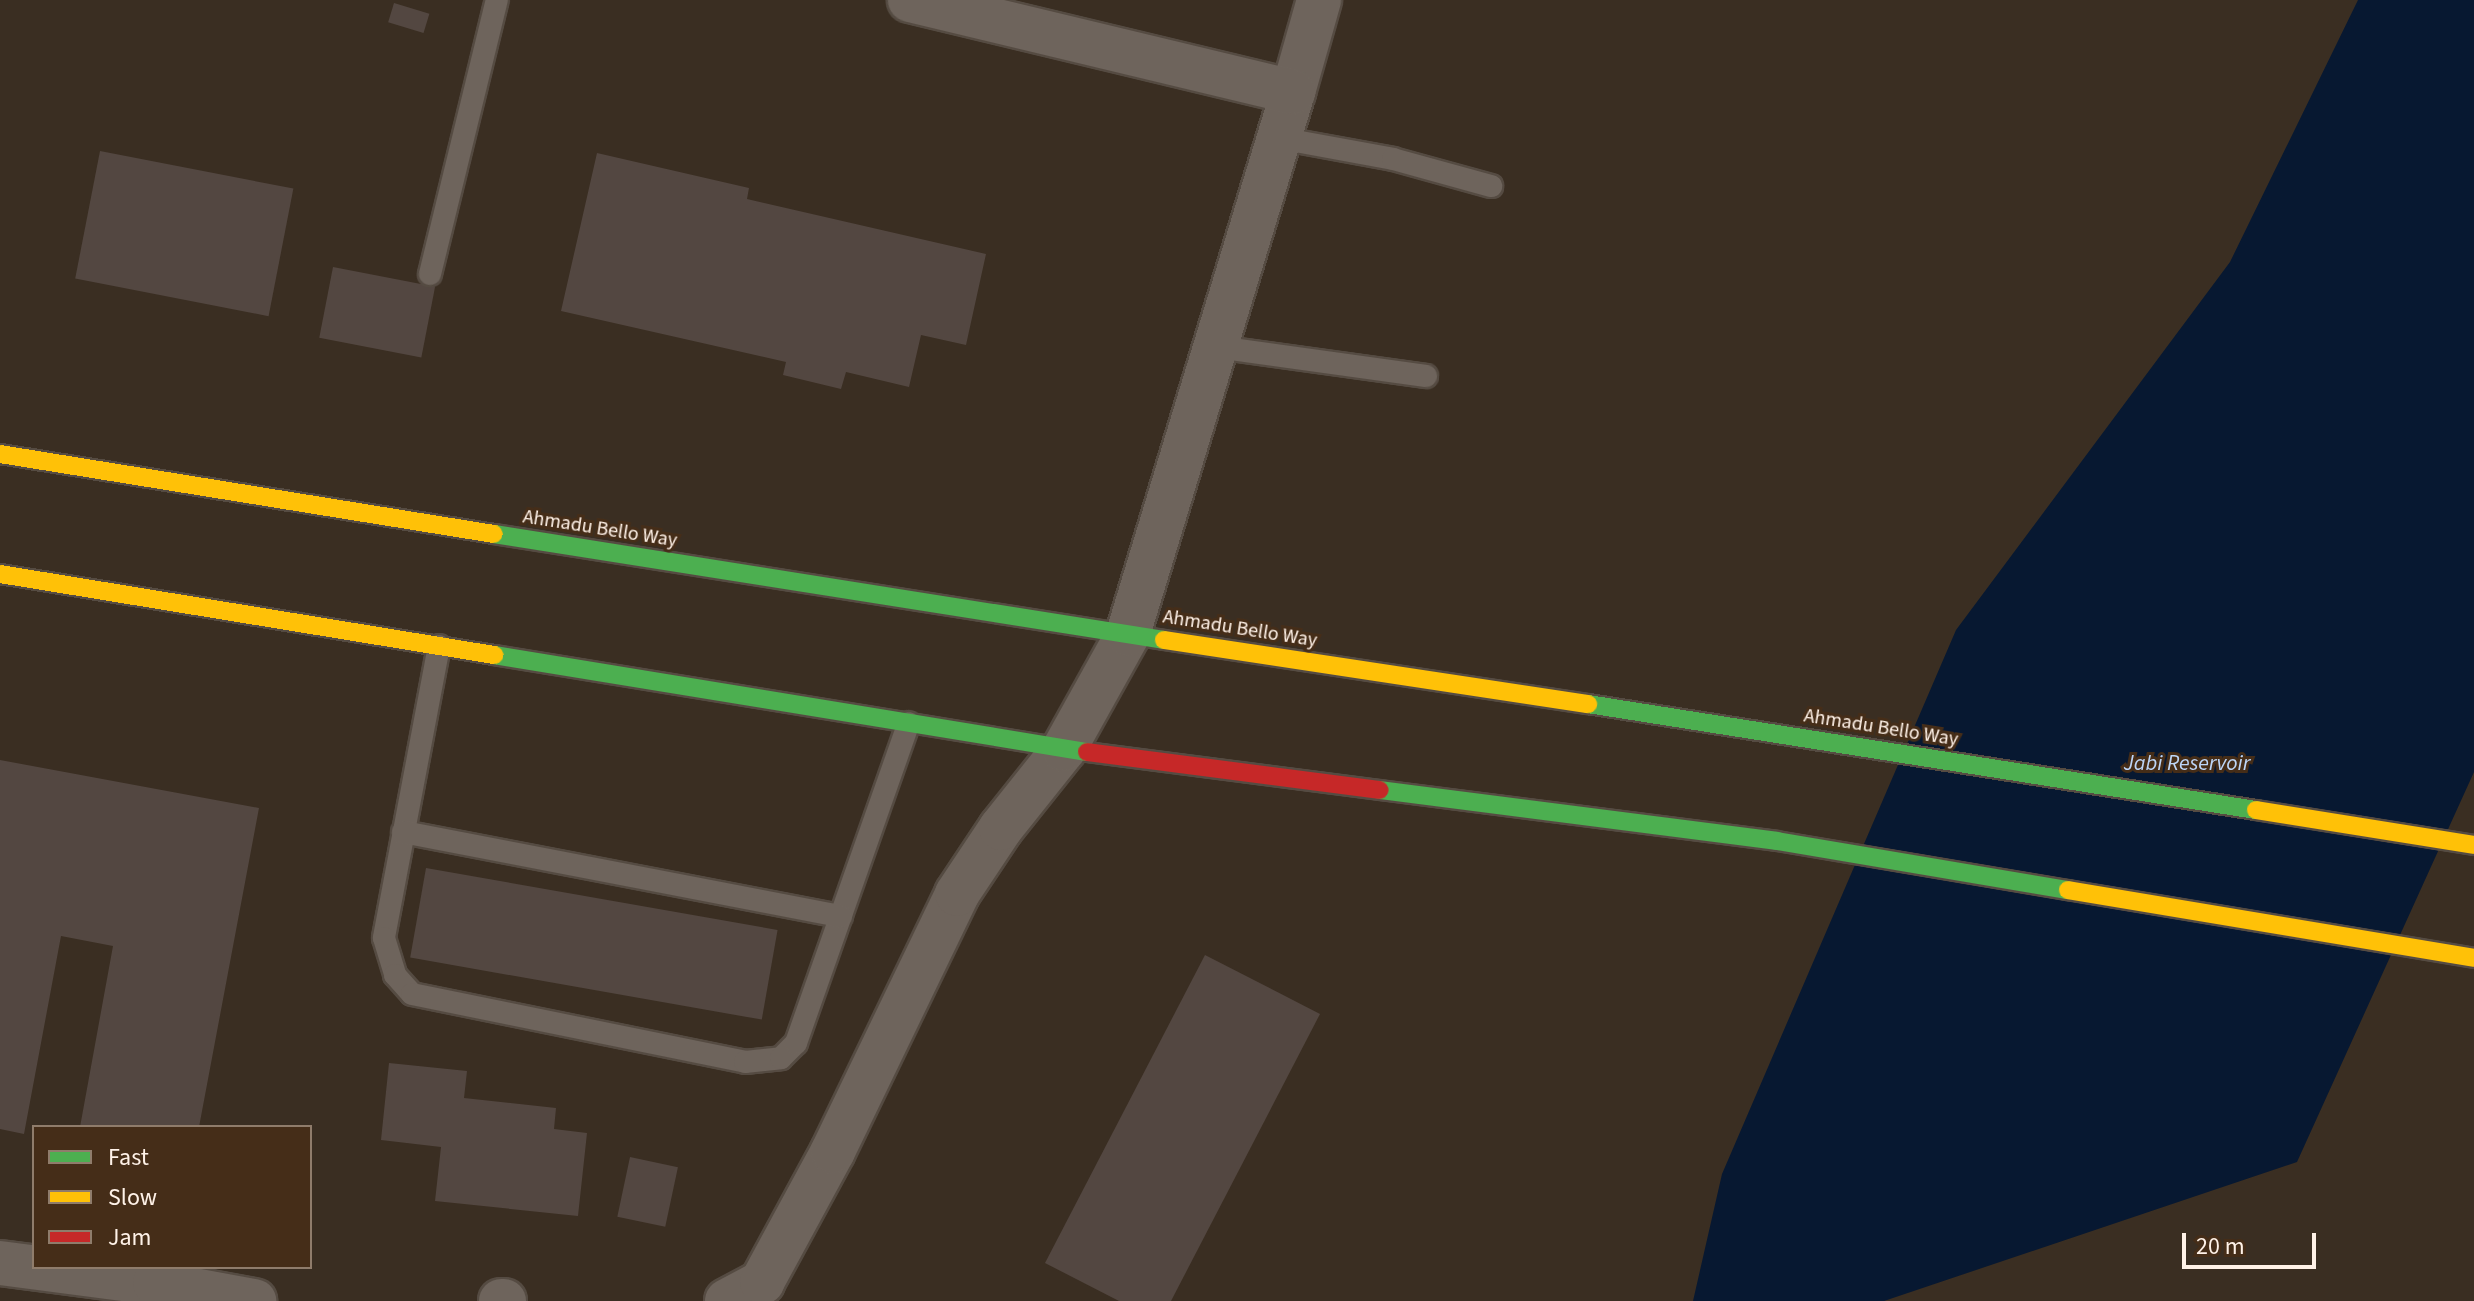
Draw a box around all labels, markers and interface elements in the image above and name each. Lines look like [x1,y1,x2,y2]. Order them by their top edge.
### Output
street label: Ahmadu Bello Way [521,505,679,553]
street label: Ahmadu Bello Way [1161,605,1319,653]
street label: Ahmadu Bello Way [1802,704,1960,752]
water label: Jabi Reservoir [2124,751,2250,777]
legend [32,1125,312,1269]
text: Fast [108,1140,149,1175]
text: Slow [108,1180,157,1215]
scale bar [2186,1217,2320,1267]
text: Jam [108,1220,152,1255]
text: 20 m [2196,1229,2245,1264]

